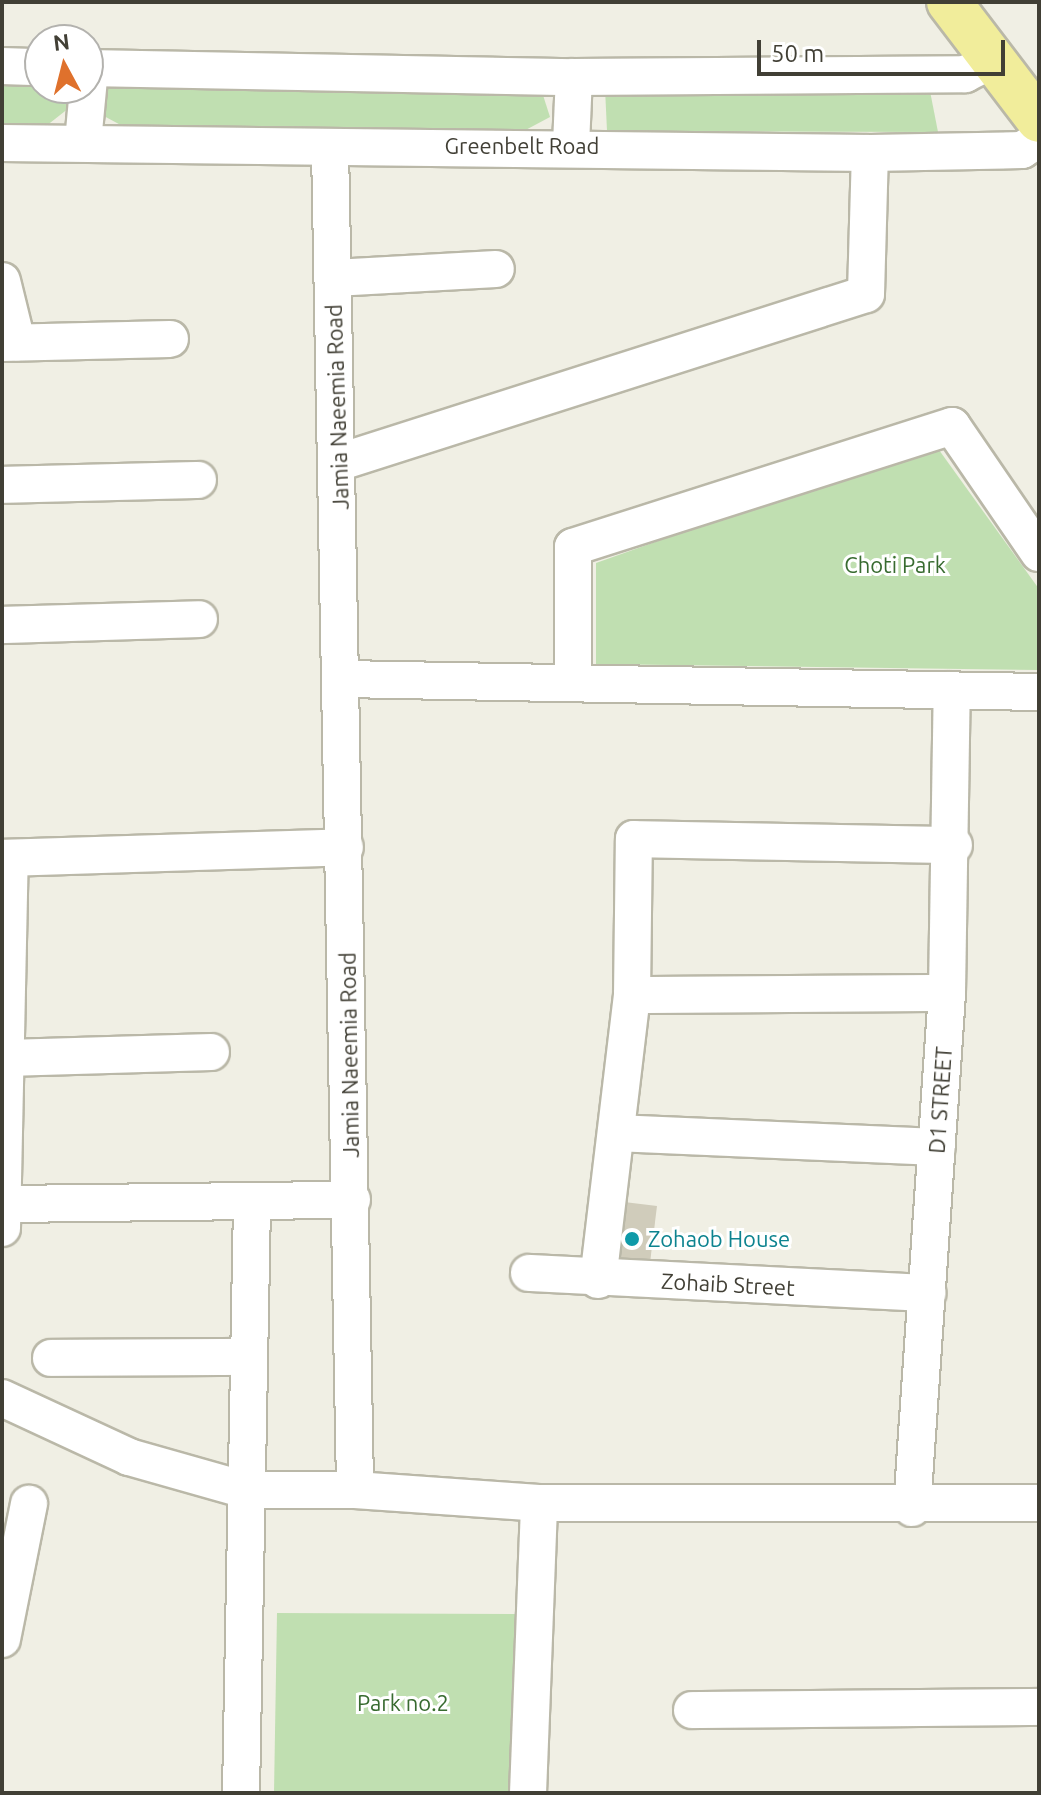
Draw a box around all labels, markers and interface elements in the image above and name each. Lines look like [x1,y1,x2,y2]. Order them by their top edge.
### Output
north arrow [24,24,104,104]
scale bar [761,24,1009,74]
text: N [52,28,71,55]
text: 50 m [771,40,824,67]
street label: Greenbelt Road [445,133,599,159]
street label: Jamia Naeemia Road [320,304,354,510]
park label: Choti Park [844,552,946,578]
street label: Jamia Naeemia Road [334,952,364,1158]
street label: D1 STREET [923,1046,957,1154]
place label: Zohaob House [648,1226,790,1252]
marker: Zohaob House [623,1230,641,1248]
street label: Zohaib Street [661,1267,795,1301]
park label: Park no.2 [357,1690,449,1716]

